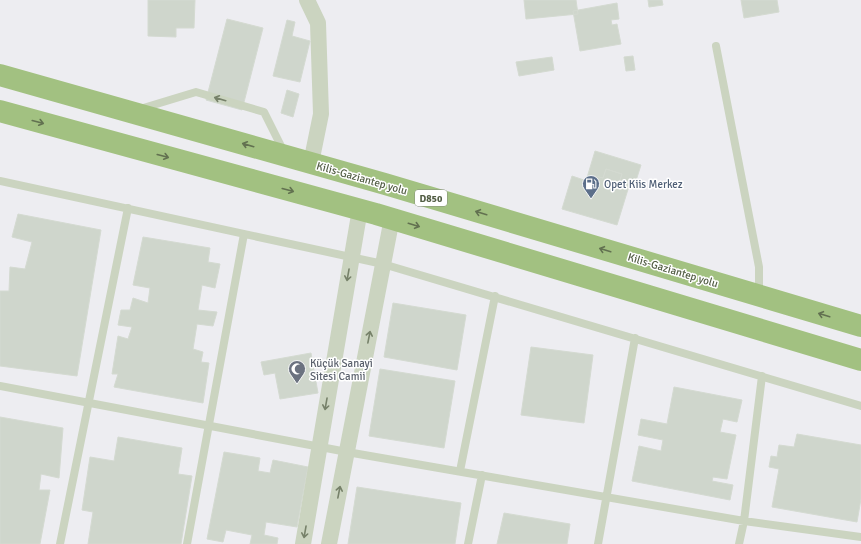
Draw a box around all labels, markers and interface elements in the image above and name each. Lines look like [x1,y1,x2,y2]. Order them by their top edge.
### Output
one-way arrow [214,95,227,102]
one-way arrow [31,118,44,126]
one-way arrow [242,141,255,148]
one-way arrow [156,153,169,160]
street label: Kilis-Gaziantep yolu [315,159,409,198]
fuel station icon: Opet Kiis Merkez [581,174,601,199]
place label: Opet Kiis Merkez [604,178,683,191]
one-way arrow [282,187,295,194]
road number: D850 [415,190,447,206]
one-way arrow [474,209,487,216]
one-way arrow [407,222,420,229]
one-way arrow [599,246,612,253]
street label: Kilis-Gaziantep yolu [626,251,720,290]
one-way arrow [344,269,352,282]
one-way arrow [817,311,830,318]
one-way arrow [365,331,373,344]
place label: Küçük Sanayi Sitesi Camii [310,357,373,383]
mosque icon: Küçük Sanayi Sitesi Camii [287,359,307,384]
one-way arrow [322,397,330,410]
one-way arrow [336,486,344,499]
one-way arrow [300,525,308,538]

